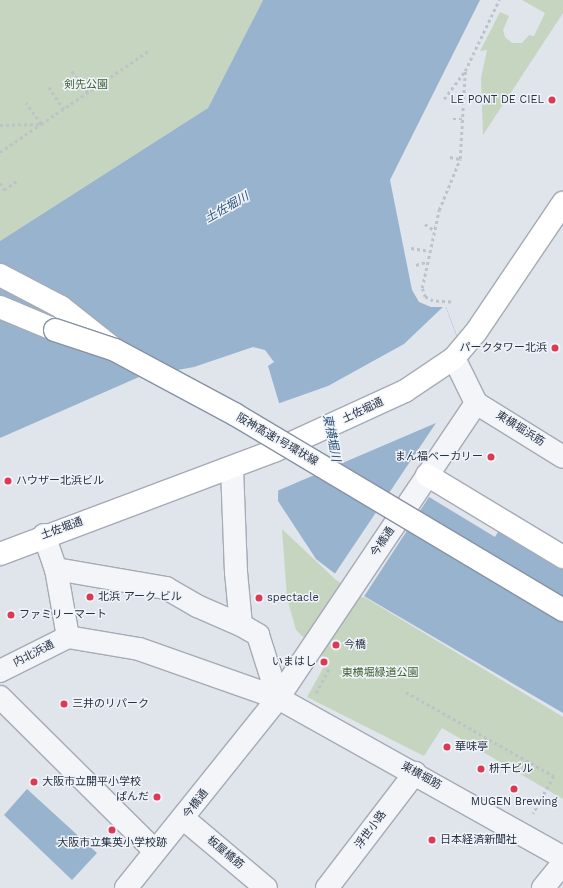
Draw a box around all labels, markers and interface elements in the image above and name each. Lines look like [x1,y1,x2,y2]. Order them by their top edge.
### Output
park label: 剣先公園 [64,78,108,92]
place label: LE PONT DE CIEL [450,93,544,107]
marker: LE PONT DE CIEL [547,95,557,105]
water label: 土佐堀川 [203,190,251,226]
place label: パークタワー北浜 [459,341,547,355]
marker: パークタワー北浜 [550,343,560,353]
street label: 土佐堀通 [340,396,386,426]
street label: 東横堀浜筋 [493,409,547,449]
street label: 阪神高速1号環状線 [234,411,320,469]
water label: 東横堀川 [319,413,343,463]
place label: まん福ベーカリー [395,450,483,464]
marker: まん福ベーカリー [486,452,496,462]
place label: ハウザー北浜ビル [16,474,104,488]
marker: ハウザー北浜ビル [3,476,13,486]
street label: 土佐堀通 [39,515,85,543]
street label: 今橋通 [368,525,398,559]
place label: 北浜 アーク ビル [98,590,182,604]
place label: spectacle [267,591,319,605]
marker: 北浜 アーク ビル [85,592,95,602]
marker: spectacle [254,593,264,603]
place label: ファミリーマート [19,608,107,622]
marker: ファミリーマート [6,610,16,620]
street label: 内北浜通 [11,638,57,670]
place label: 今橋 [344,638,366,652]
marker: 今橋 [331,640,341,650]
place label: いまはし [272,655,316,669]
marker: いまはし [319,657,329,667]
park label: 東横堀緑道公園 [342,666,418,680]
place label: 三井のリパーク [72,697,149,711]
marker: 三井のリパーク [59,699,69,709]
place label: 華味亭 [455,740,488,754]
marker: 華味亭 [442,742,452,752]
street label: 東横堀筋 [399,760,443,792]
place label: 枡千ビル [489,762,533,776]
marker: 枡千ビル [476,764,486,774]
place label: 大阪市立開平小学校 [42,775,141,789]
marker: 大阪市立開平小学校 [29,777,39,787]
marker: MUGEN Brewing [509,784,519,794]
street label: 今橋通 [181,787,211,821]
place label: ぱんだ [116,790,149,804]
marker: ぱんだ [152,792,162,802]
place label: MUGEN Brewing [471,795,557,809]
street label: 浮世小路 [352,808,390,852]
marker: 大阪市立集英小学校跡 [107,825,117,835]
place label: 日本経済新聞社 [440,833,517,847]
street label: 板屋橋筋 [204,834,246,872]
marker: 日本経済新聞社 [427,835,437,845]
place label: 大阪市立集英小学校跡 [57,836,167,850]

